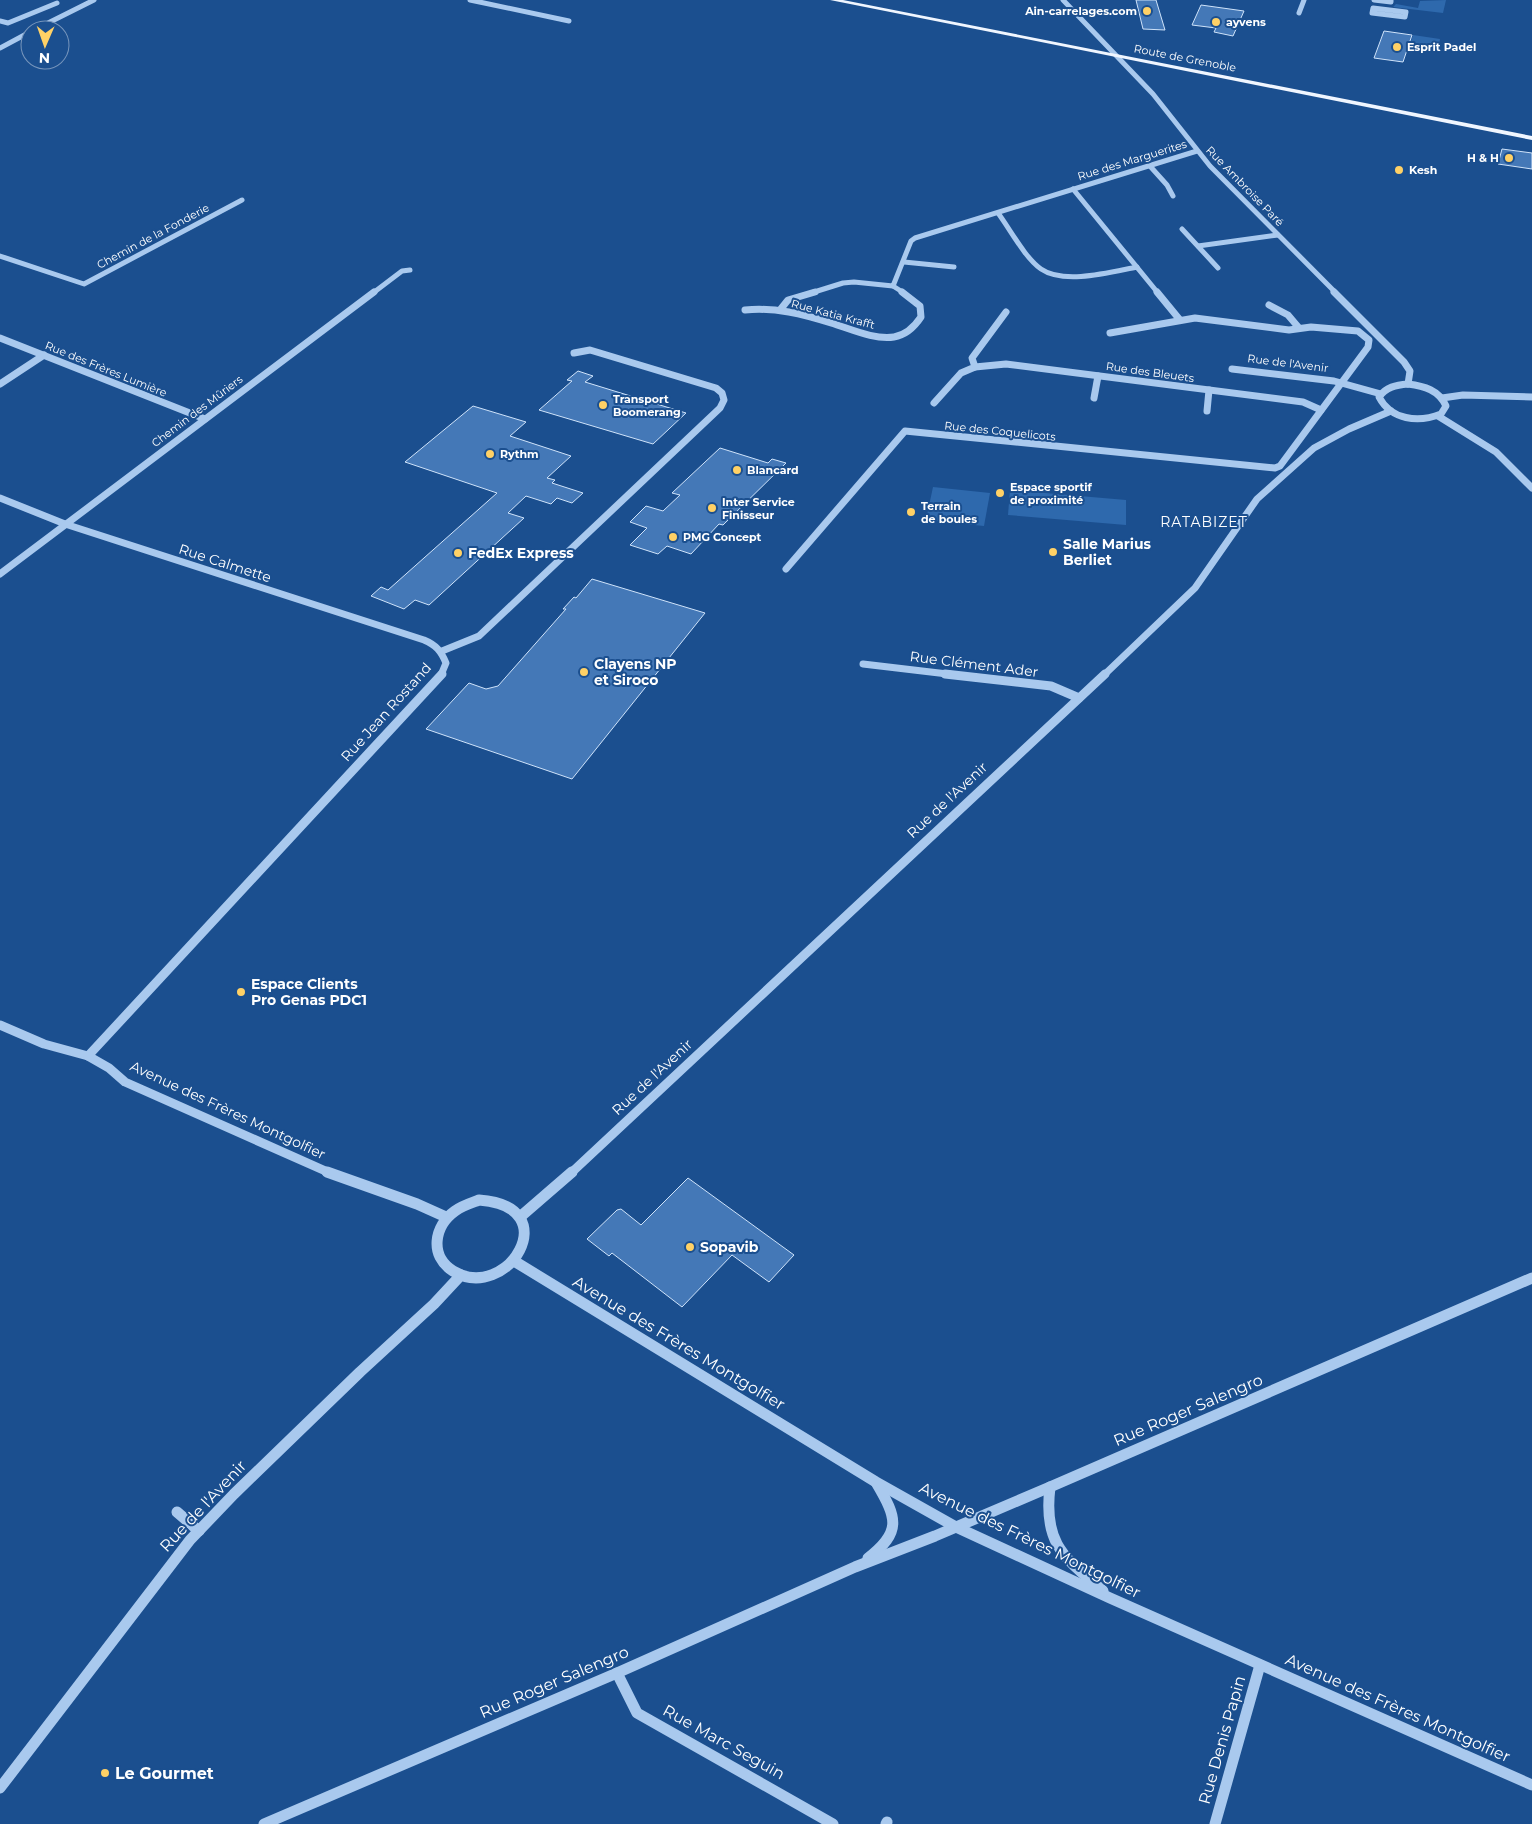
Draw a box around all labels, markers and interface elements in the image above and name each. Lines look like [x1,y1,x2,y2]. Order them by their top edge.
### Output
place label: Ain-carrelages.com [1024,4,1137,18]
marker: Ain-carrelages.com [1141,5,1153,17]
place label: ayvens [1226,15,1266,29]
marker: ayvens [1210,16,1222,28]
north arrow [20,20,70,70]
place label: Esprit Padel [1407,40,1476,54]
street label: Route de Grenoble [1133,41,1238,75]
marker: Esprit Padel [1391,41,1403,53]
text: N [39,49,51,67]
street label: Rue des Marguerites [1076,137,1189,183]
street label: Rue Ambroise Paré [1203,143,1287,229]
place label: H & H [1467,151,1499,165]
marker: H & H [1503,152,1515,164]
place label: Kesh [1409,163,1437,177]
marker: Kesh [1393,164,1405,176]
street label: Chemin de la Fonderie [94,200,212,272]
street label: Rue Katia Krafft [790,296,877,332]
street label: Rue des Frères Lumière [43,338,169,400]
street label: Rue de l'Avenir [1247,351,1329,375]
street label: Rue des Bleuets [1105,359,1196,385]
street label: Chemin des Mûriers [149,372,246,450]
place label: Transport Boomerang [613,392,681,419]
marker: Transport Boomerang [597,399,609,411]
street label: Rue des Coquelicots [944,418,1057,444]
place label: Rythm [500,447,539,461]
marker: Rythm [484,448,496,460]
place label: Blancard [747,463,799,477]
marker: Blancard [731,464,743,476]
place label: Espace sportif de proximité [1010,480,1093,507]
marker: Espace sportif de proximité [994,487,1006,499]
place label: Inter Service Finisseur [722,495,795,522]
place label: Terrain de boules [921,499,977,526]
marker: Inter Service Finisseur [706,502,718,514]
marker: Terrain de boules [905,506,917,518]
district label: RATABIZET [1160,513,1248,531]
place label: PMG Concept [683,530,762,544]
marker: PMG Concept [667,531,679,543]
place label: Salle Marius Berliet [1063,535,1152,569]
street label: Rue Calmette [176,540,274,586]
place label: FedEx Express [468,544,574,562]
marker: Salle Marius Berliet [1047,546,1059,558]
marker: FedEx Express [452,547,464,559]
street label: Rue Clément Ader [909,647,1040,681]
place label: Clayens NP et Siroco [594,655,677,689]
street label: Rue Jean Rostand [337,659,435,765]
marker: Clayens NP et Siroco [578,666,590,678]
street label: Rue de l'Avenir [903,758,991,842]
place label: Espace Clients Pro Genas PDC1 [251,975,367,1009]
marker: Espace Clients Pro Genas PDC1 [235,986,247,998]
street label: Rue de l'Avenir [608,1035,696,1119]
street label: Avenue des Frères Montgolfier [127,1057,329,1163]
place label: Sopavib [700,1238,759,1256]
marker: Sopavib [684,1241,696,1253]
street label: Avenue des Frères Montgolfier [569,1272,789,1414]
street label: Rue Roger Salengro [1111,1370,1265,1450]
street label: Rue de l'Avenir [156,1456,250,1556]
street label: Avenue des Frères Montgolfier [916,1478,1144,1602]
street label: Rue Roger Salengro [477,1642,631,1722]
street label: Avenue des Frères Montgolfier [1283,1650,1513,1766]
street label: Rue Denis Papin [1195,1674,1249,1806]
street label: Rue Marc Seguin [660,1701,788,1783]
place label: Le Gourmet [115,1764,214,1783]
marker: Le Gourmet [99,1767,111,1779]

